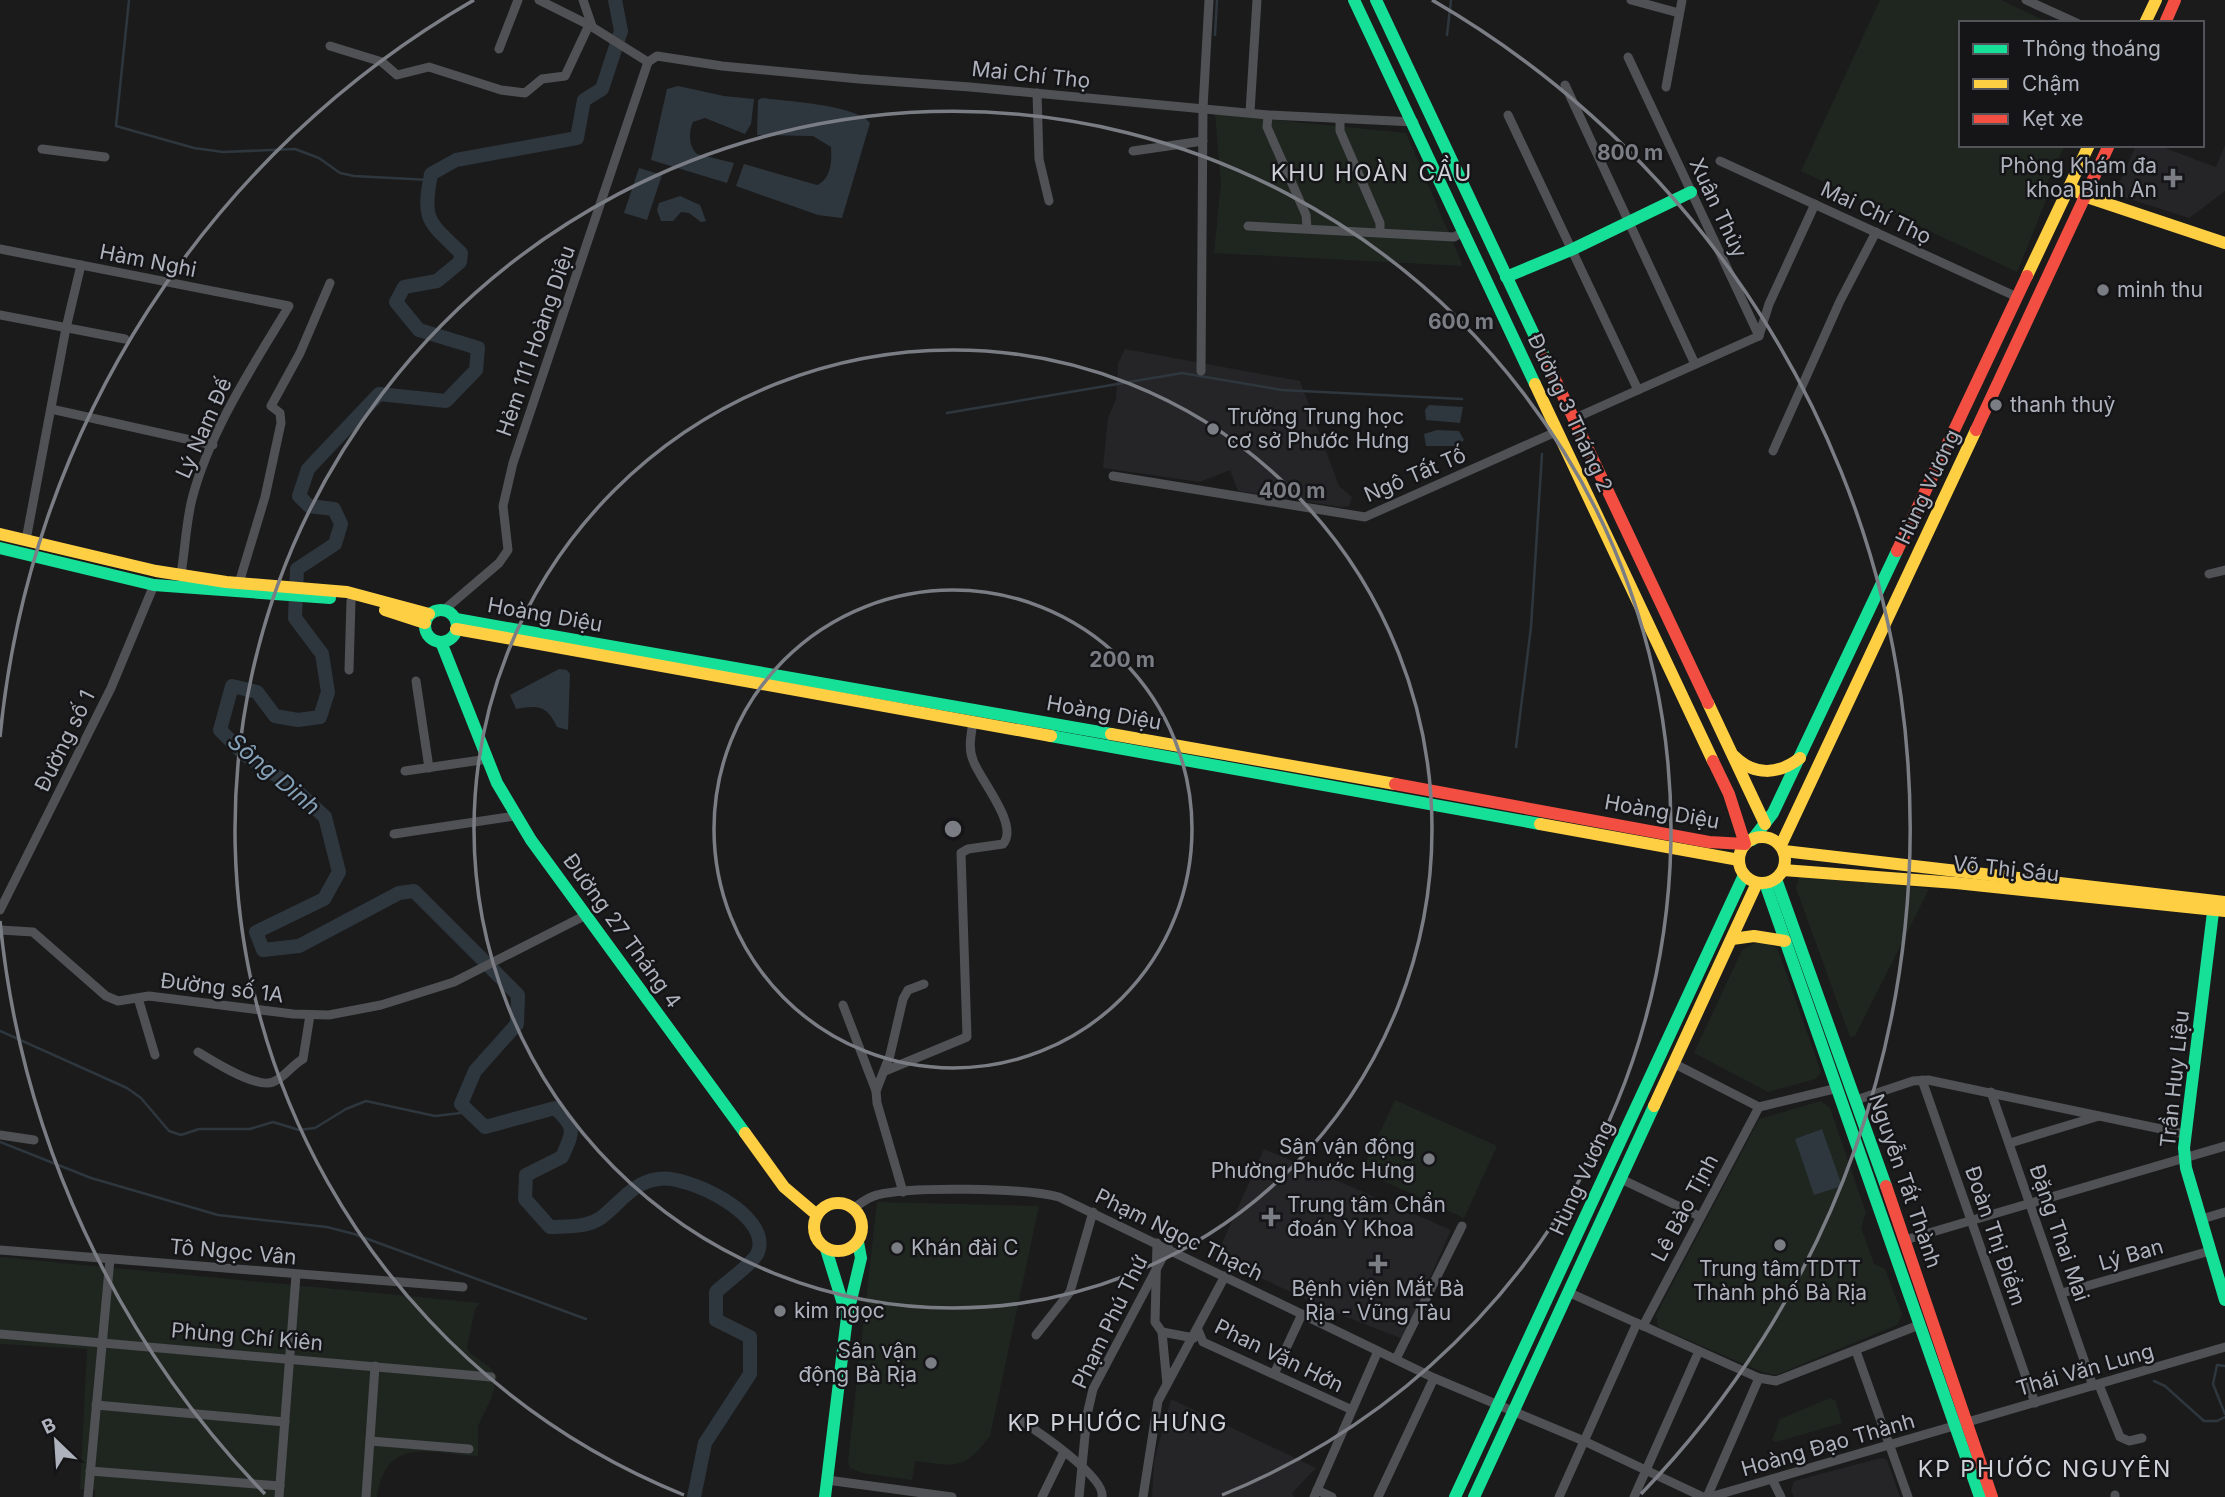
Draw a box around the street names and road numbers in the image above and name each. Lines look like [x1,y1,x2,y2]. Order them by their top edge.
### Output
street label: Mai Chí Thọ [971,56,1092,93]
street label: Xuân Thủy [1685,154,1752,262]
street label: Mai Chí Thọ [1817,176,1935,249]
street label: Hàm Nghi [98,239,199,282]
street label: Hẻm 111 Hoàng Diệu [491,242,580,439]
street label: Đường 3 Tháng 2 [1523,330,1618,496]
street label: Lý Nam Đế [170,374,237,482]
street label: Hùng Vương [1890,425,1965,548]
street label: Ngô Tất Tố [1360,442,1470,507]
street label: Hoàng Diệu [486,592,605,637]
street label: Đường số 1 [29,686,100,795]
street label: Hoàng Diệu [1045,690,1164,735]
street label: Hoàng Diệu [1603,789,1722,834]
street label: Đường 27 Tháng 4 [558,849,687,1013]
street label: Võ Thị Sáu [1952,850,2060,887]
street label: Đường số 1A [159,968,285,1007]
street label: Trần Huy Liệu [2155,1009,2194,1149]
street label: Nguyễn Tất Thành [1864,1091,1947,1271]
street label: Hùng Vương [1544,1116,1619,1239]
street label: Lê Bảo Tịnh [1646,1150,1723,1266]
street label: Đặng Thai Mai [2024,1161,2095,1304]
street label: Đoàn Thị Điểm [1960,1163,2031,1309]
street label: Phạm Ngọc Thạch [1091,1183,1267,1286]
street label: Lý Ban [2096,1233,2166,1276]
street label: Tô Ngọc Vân [169,1234,298,1269]
street label: Phạm Phú Thứ [1067,1251,1153,1392]
street label: Phan Văn Hớn [1211,1314,1348,1397]
street label: Phùng Chí Kiên [170,1317,324,1356]
street label: Thái Văn Lung [2013,1338,2156,1401]
street label: Hoàng Đạo Thành [1738,1408,1918,1481]

